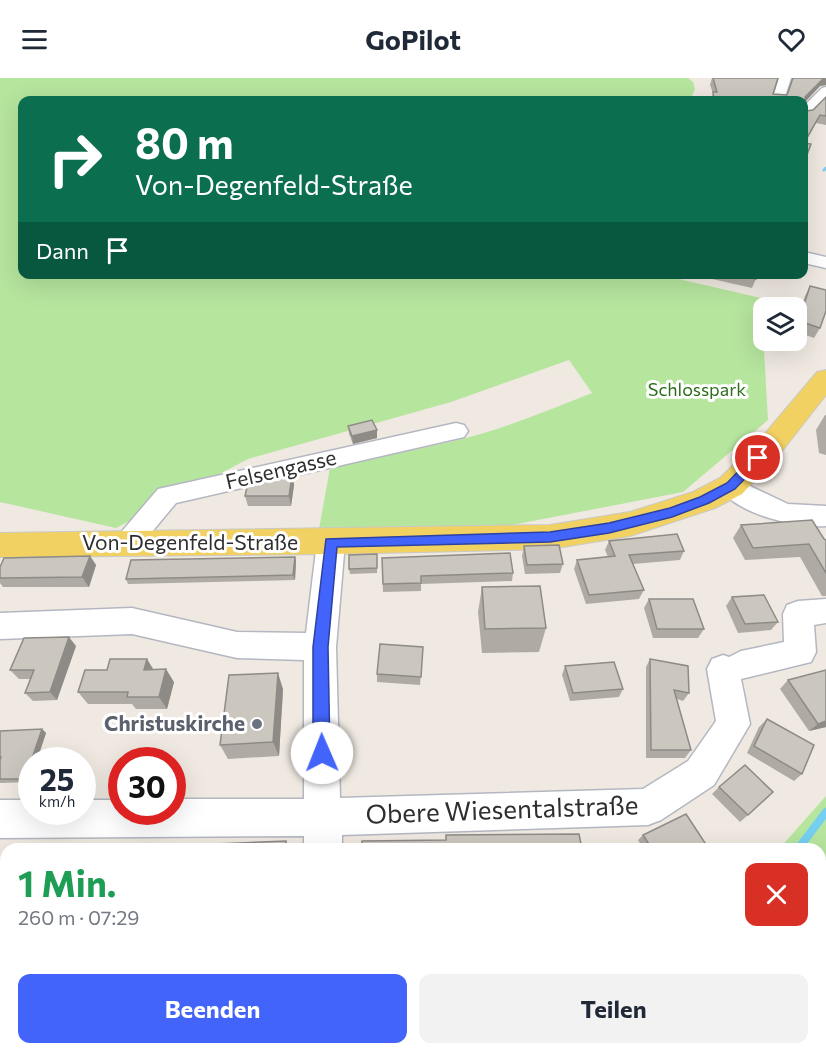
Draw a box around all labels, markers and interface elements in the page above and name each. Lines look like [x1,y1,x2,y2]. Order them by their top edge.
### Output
icon: menu [18,23,51,56]
text: GoPilot [365,23,461,56]
icon: heart [775,23,808,56]
text: 80 m [135,116,234,168]
icon: right [36,120,114,198]
text: Von-Degenfeld-Straße [135,168,413,201]
icon: arrive [101,234,134,267]
text: Dann [36,237,89,264]
map controls [753,297,807,351]
button: layers [753,297,807,351]
park label: Schlosspark [648,378,746,400]
pin [732,432,783,483]
icon: arrive [741,441,774,474]
street label: Felsengasse [223,444,339,493]
street label: Von-Degenfeld-Straße [82,529,298,554]
place label: Christuskirche [104,710,245,735]
marker: Christuskirche [250,717,264,731]
position arrow [290,721,354,785]
speed limit sign: 30 [108,747,186,825]
text: 25 [40,760,74,797]
street label: Obere Wiesentalstraße [365,788,639,829]
text: km/h [39,792,75,810]
text: 1 Min. [18,860,116,904]
button: close [745,863,808,926]
text: 260 m · 07:29 [18,905,139,929]
button: Beenden [18,974,407,1043]
button: Teilen [419,974,808,1043]

